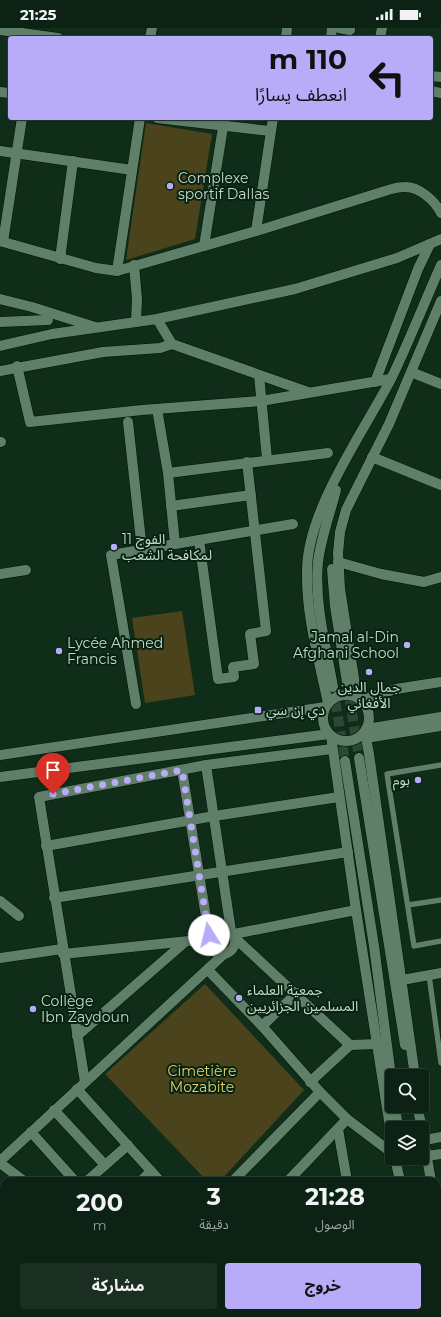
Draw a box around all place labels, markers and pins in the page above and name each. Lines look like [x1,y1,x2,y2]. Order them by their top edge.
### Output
place label: Complexe sportif Dallas [178,169,269,203]
marker: Complexe sportif Dallas [165,181,175,191]
place label: الفوج 11 لمكافحة الشعب [122,530,212,564]
marker: الفوج 11 لمكافحة الشعب [109,542,119,552]
place label: Jamal al-Din Afghani School [293,628,399,662]
place label: Lycée Ahmed Francis [67,634,163,668]
marker: Jamal al-Din Afghani School [402,640,412,650]
marker: Lycée Ahmed Francis [54,646,64,656]
marker: جمال الدين الأفغاني [364,667,374,677]
place label: جمال الدين الأفغاني [338,678,400,714]
place label: دي إن سي [266,701,325,721]
marker: دي إن سي [253,705,263,715]
pin [36,753,70,794]
place label: بوم [393,771,410,791]
marker: بوم [413,775,423,785]
place label: جمعية العلماء المسلمين الجزائريين [247,981,358,1015]
place label: Collège Ibn Zaydoun [41,992,129,1026]
marker: جمعية العلماء المسلمين الجزائريين [234,993,244,1003]
marker: Collège Ibn Zaydoun [28,1004,38,1014]

